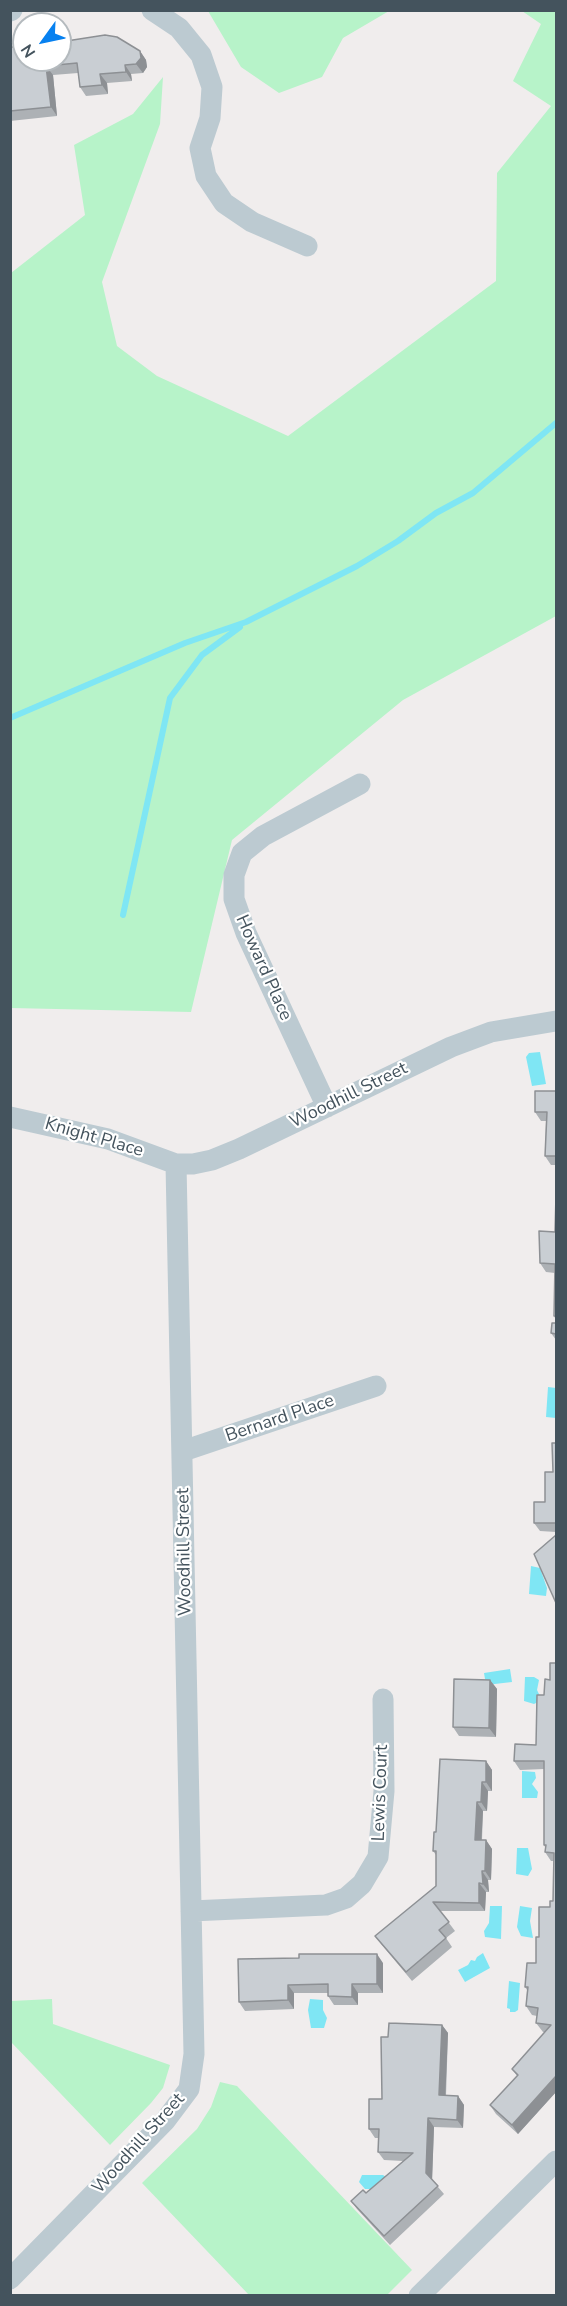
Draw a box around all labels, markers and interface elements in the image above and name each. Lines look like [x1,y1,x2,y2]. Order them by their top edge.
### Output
north arrow [12,12,72,72]
text: N [16,40,41,62]
street label: Howard Place [230,912,296,1024]
street label: Woodhill Street [287,1058,411,1134]
street label: Knight Place [42,1114,146,1162]
street label: Bernard Place [223,1390,337,1448]
street label: Woodhill Street [173,1488,197,1616]
street label: Lewis Court [369,1744,393,1842]
street label: Woodhill Street [88,2089,190,2199]

